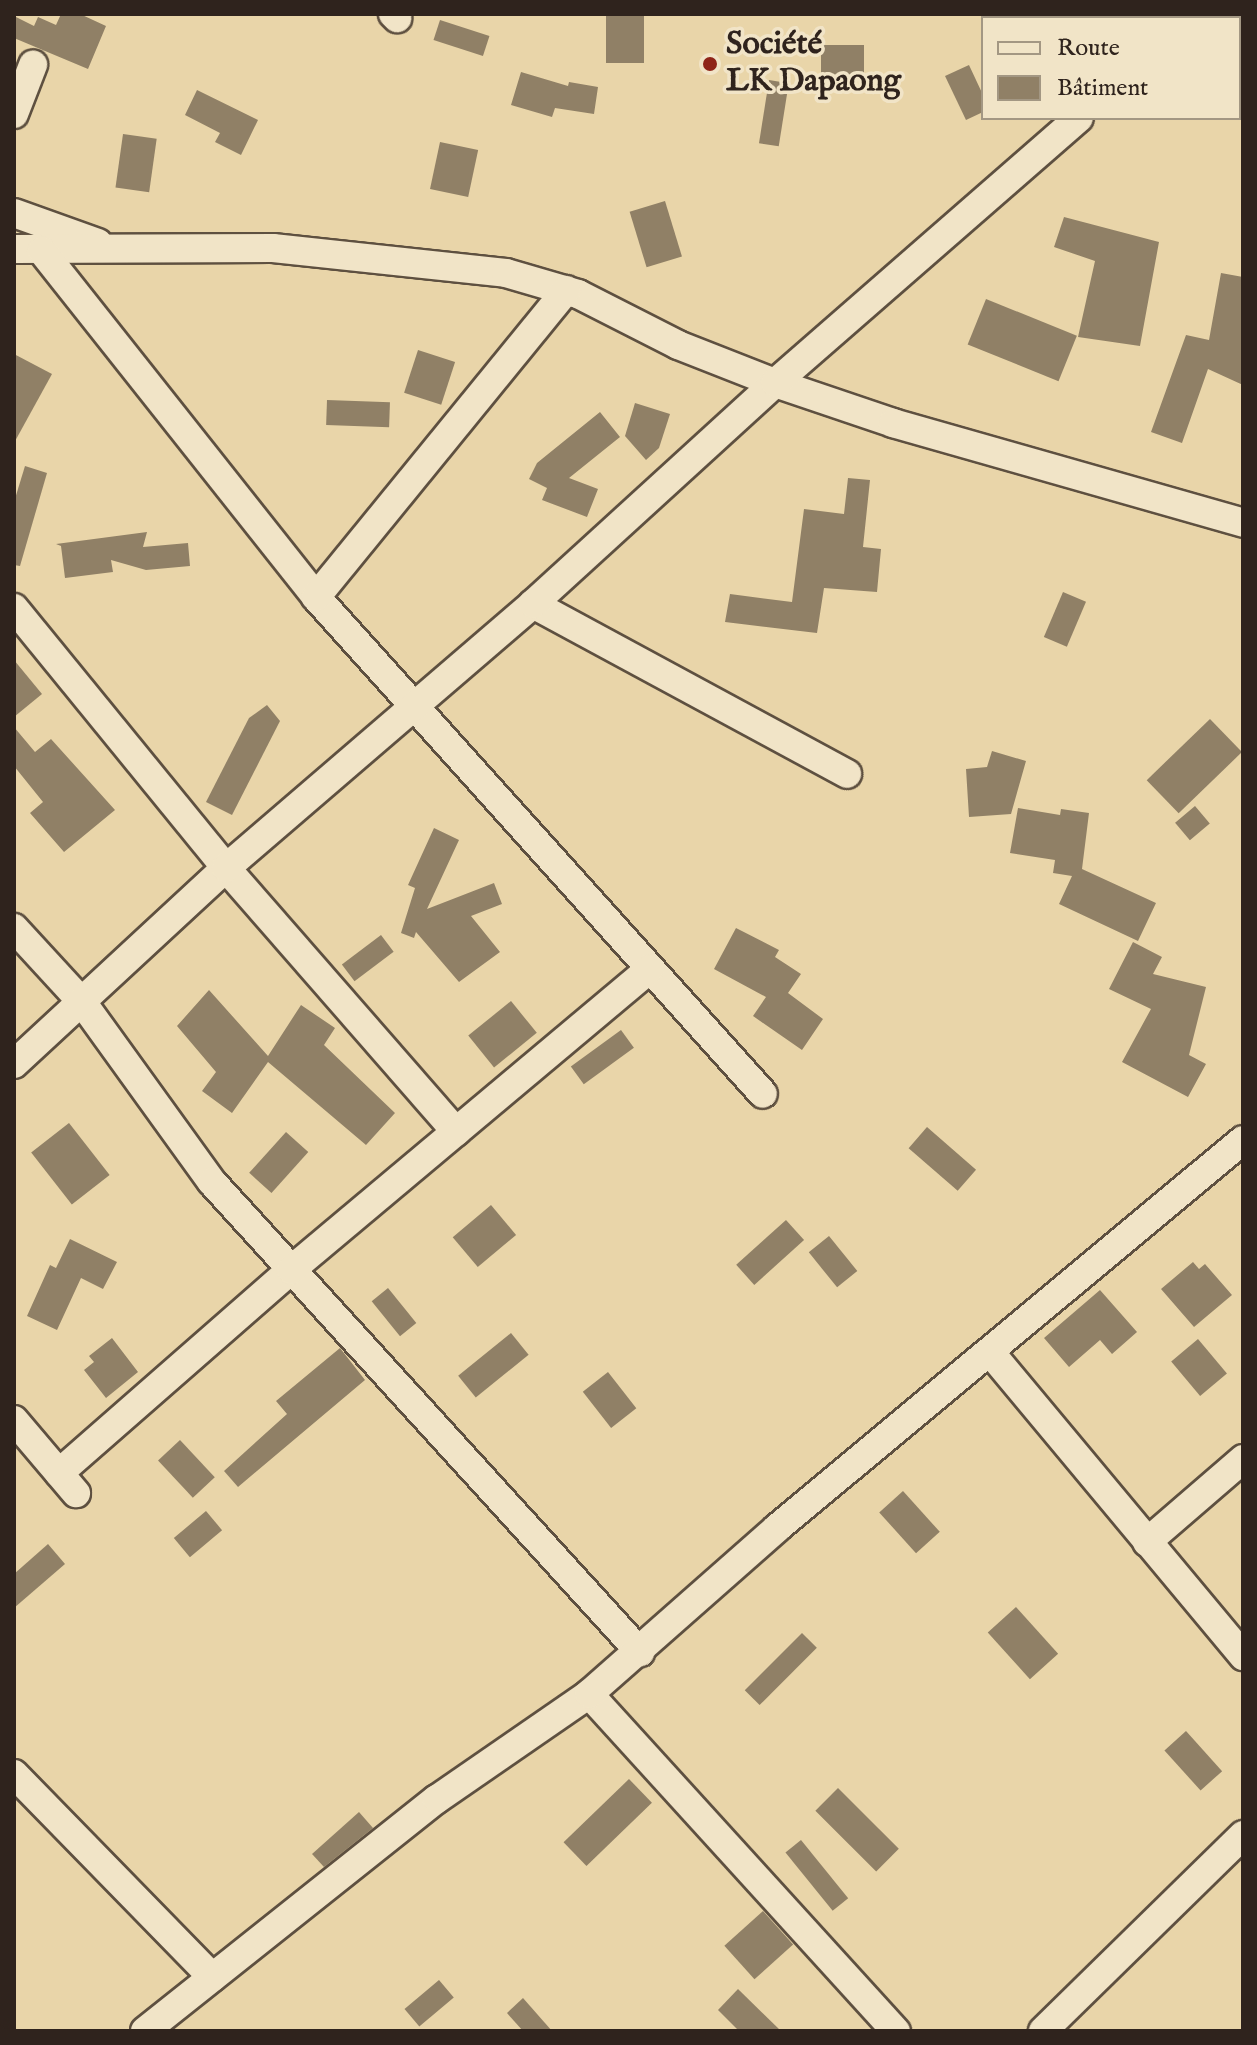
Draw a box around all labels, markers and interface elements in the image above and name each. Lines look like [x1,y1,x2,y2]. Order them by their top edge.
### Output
legend [981,16,1241,120]
place label: Société LK Dapaong [726,27,901,102]
text: Route [1057,33,1120,64]
marker: Société LK Dapaong [701,55,719,73]
text: Bâtiment [1057,73,1148,104]

